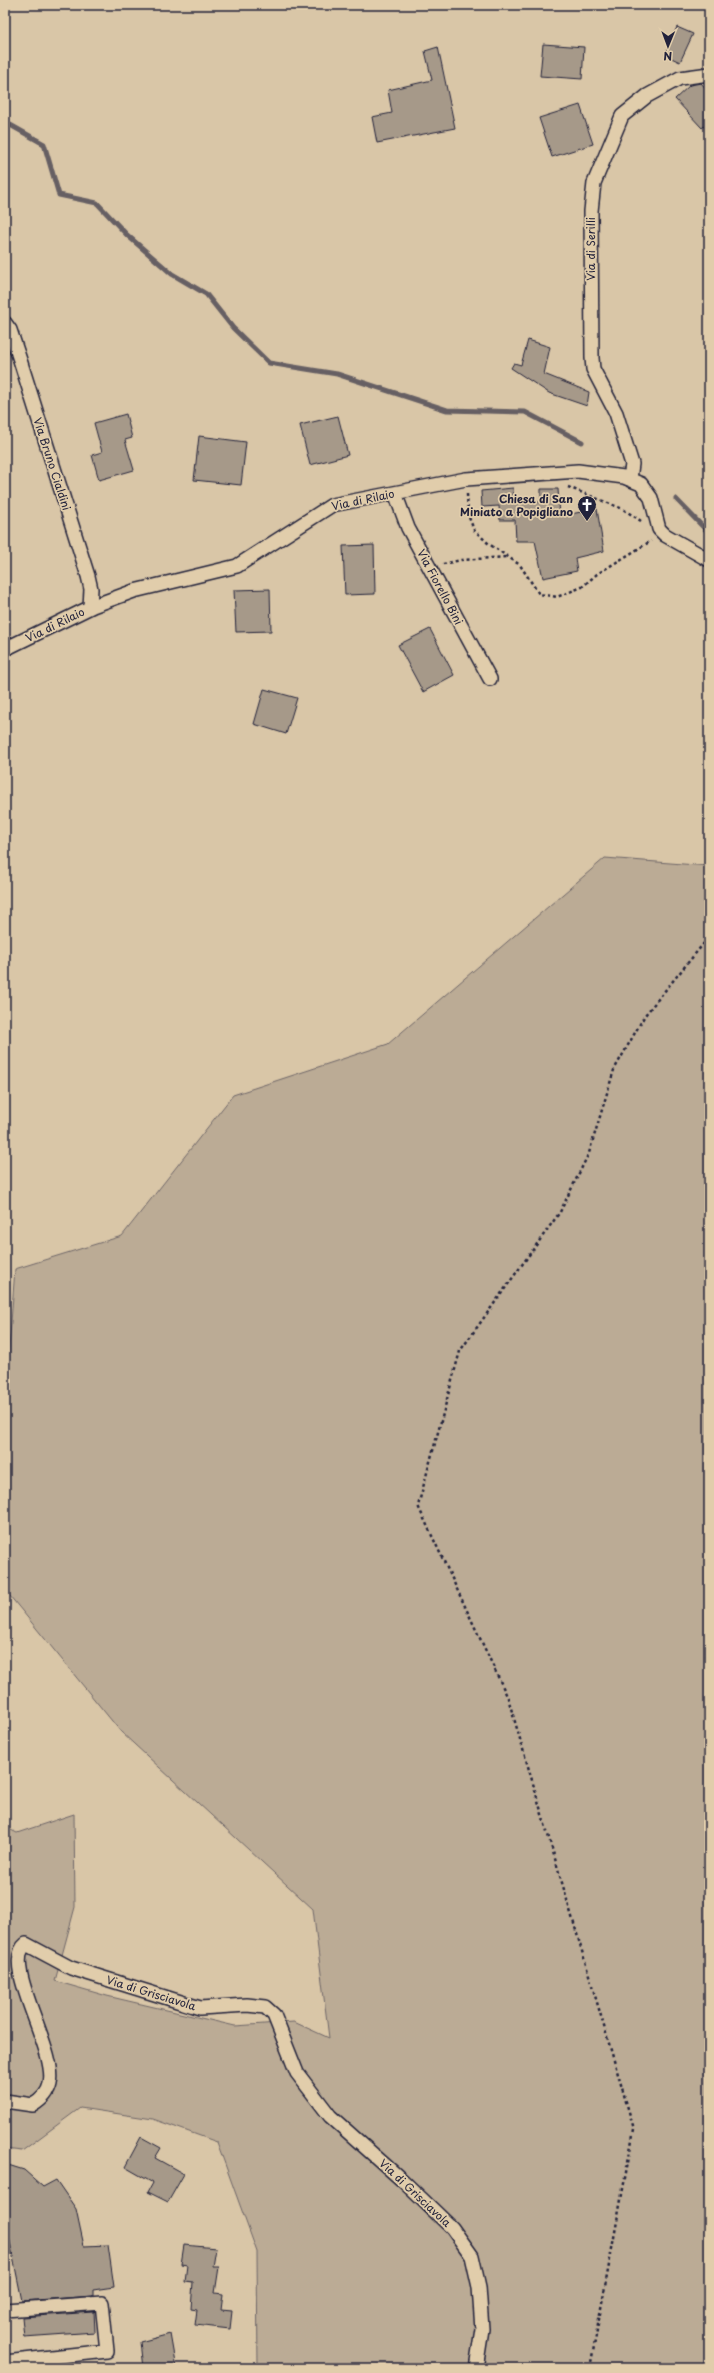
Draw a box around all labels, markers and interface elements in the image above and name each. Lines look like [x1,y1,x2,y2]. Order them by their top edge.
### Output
north arrow [648,26,688,66]
text: N [663,48,672,65]
street label: Via di Serilli [582,217,599,281]
street label: Via Bruno Cialdini [29,415,76,512]
street label: Via di Rilaio [330,485,396,514]
place label: Chiesa di San Miniato a Popigliano [460,490,574,520]
church icon: Chiesa di San Miniato a Popigliano [576,494,598,522]
street label: Via Fiorello Bini [413,546,468,628]
street label: Via di Rilaio [22,603,87,646]
street label: Via di Grisciavola [104,1971,198,2014]
street label: Via di Grisciavola [376,2155,455,2231]

